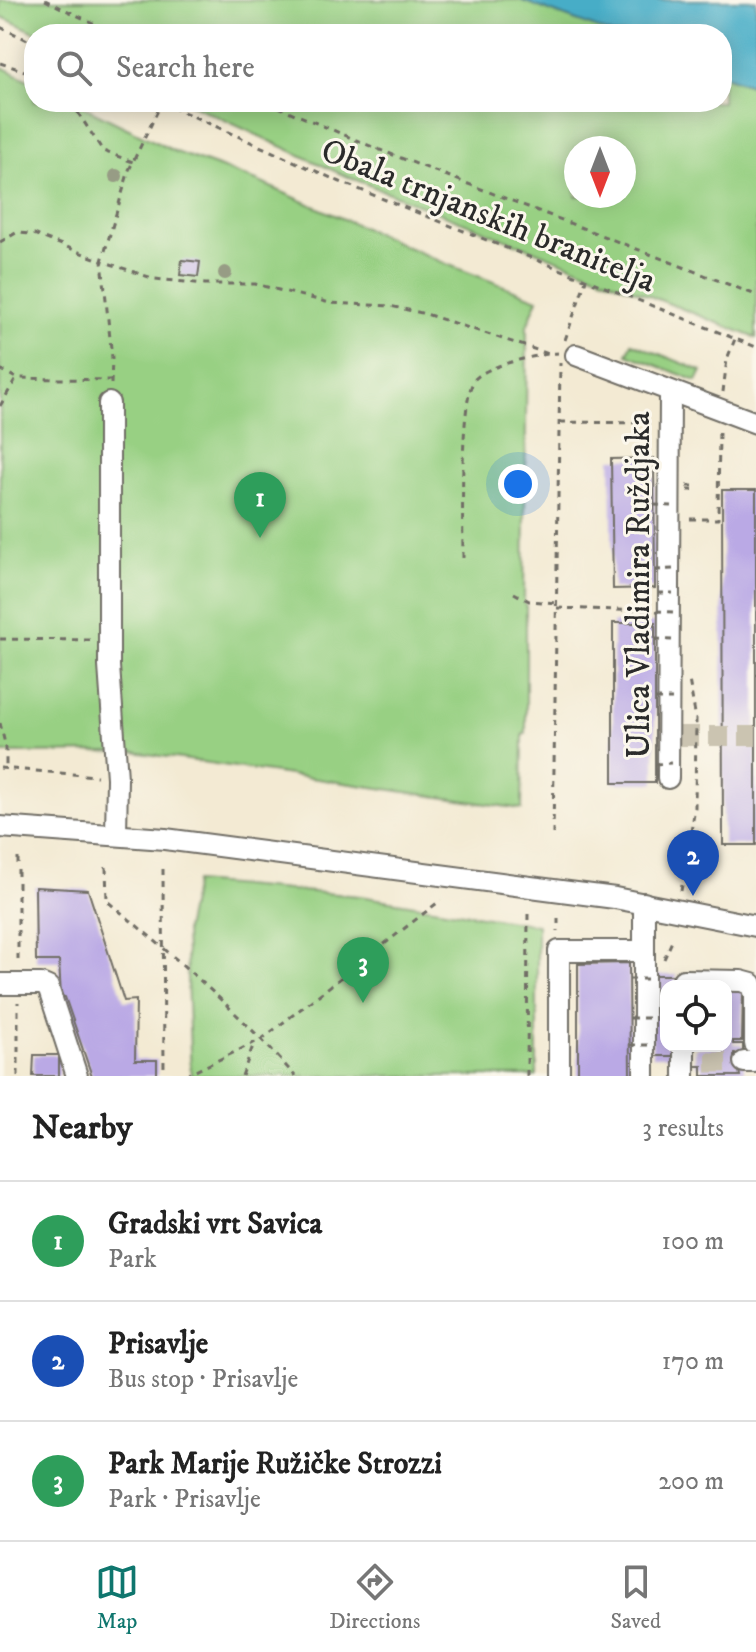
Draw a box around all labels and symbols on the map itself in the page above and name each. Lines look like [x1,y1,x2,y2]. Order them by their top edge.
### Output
street label: Obala trnjanskih branitelja [315,129,662,302]
north arrow [564,136,636,208]
street label: Ulica Vladimira Ruždjaka [618,411,660,759]
your location [498,464,538,504]
pin: 1 [234,472,286,538]
pin: 2 [667,830,719,896]
pin: 3 [337,937,389,1003]

